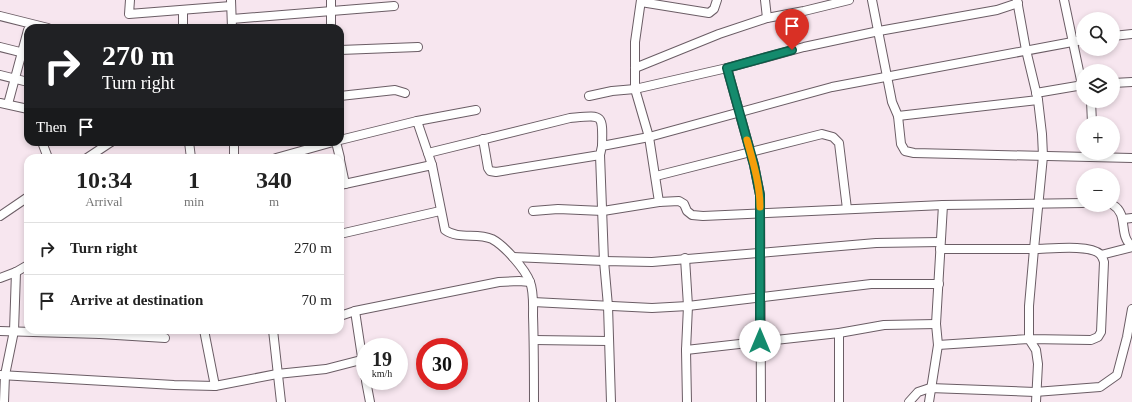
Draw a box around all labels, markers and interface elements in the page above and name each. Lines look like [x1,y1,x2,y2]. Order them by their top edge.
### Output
pin [775,9,809,50]
map controls [1076,12,1120,212]
button: search [1076,12,1120,56]
icon: arrive [781,15,803,37]
icon: right [36,40,88,92]
text: 270 m [102,40,174,71]
button: layers [1076,64,1120,108]
text: Turn right [102,73,175,93]
icon: arrive [75,116,97,138]
button: + [1076,116,1120,160]
text: Then [36,119,67,135]
text: 10:34 [76,167,132,193]
text: 1 [188,167,200,193]
text: 340 [256,167,292,193]
button: − [1076,168,1120,212]
text: Arrival [85,194,123,209]
text: min [184,194,204,209]
text: m [269,194,279,209]
icon: right [36,238,58,260]
text: Turn right [70,240,137,256]
text: 270 m [294,240,332,256]
icon: arrive [36,290,58,312]
text: Arrive at destination [70,292,203,308]
text: 70 m [302,292,332,308]
position arrow [739,320,781,362]
speed limit sign: 30 [416,338,468,390]
text: 19 [372,348,392,370]
text: km/h [372,368,392,379]

